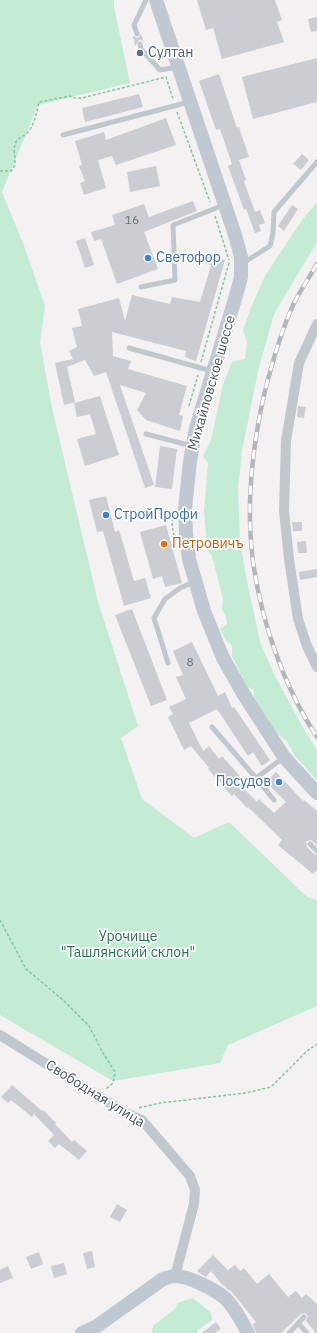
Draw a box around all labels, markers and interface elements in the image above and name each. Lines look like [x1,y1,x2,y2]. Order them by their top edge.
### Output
place label: Султан [148,45,193,61]
marker: Султан [135,48,145,58]
house number: 16 [125,214,139,228]
place label: Светофор [156,250,221,266]
marker: Светофор [143,253,153,263]
street label: Михайловское шоссе [185,313,239,453]
place label: СтройПрофи [114,507,198,523]
marker: СтройПрофи [101,510,111,520]
place label: Петровичъ [172,536,244,552]
marker: Петровичъ [159,539,169,549]
house number: 8 [186,656,194,670]
place label: Посудов [216,774,271,790]
marker: Посудов [274,777,284,787]
park label: Урочище "Ташлянский склон" [61,929,195,962]
street label: Свободная улица [42,1057,148,1131]

